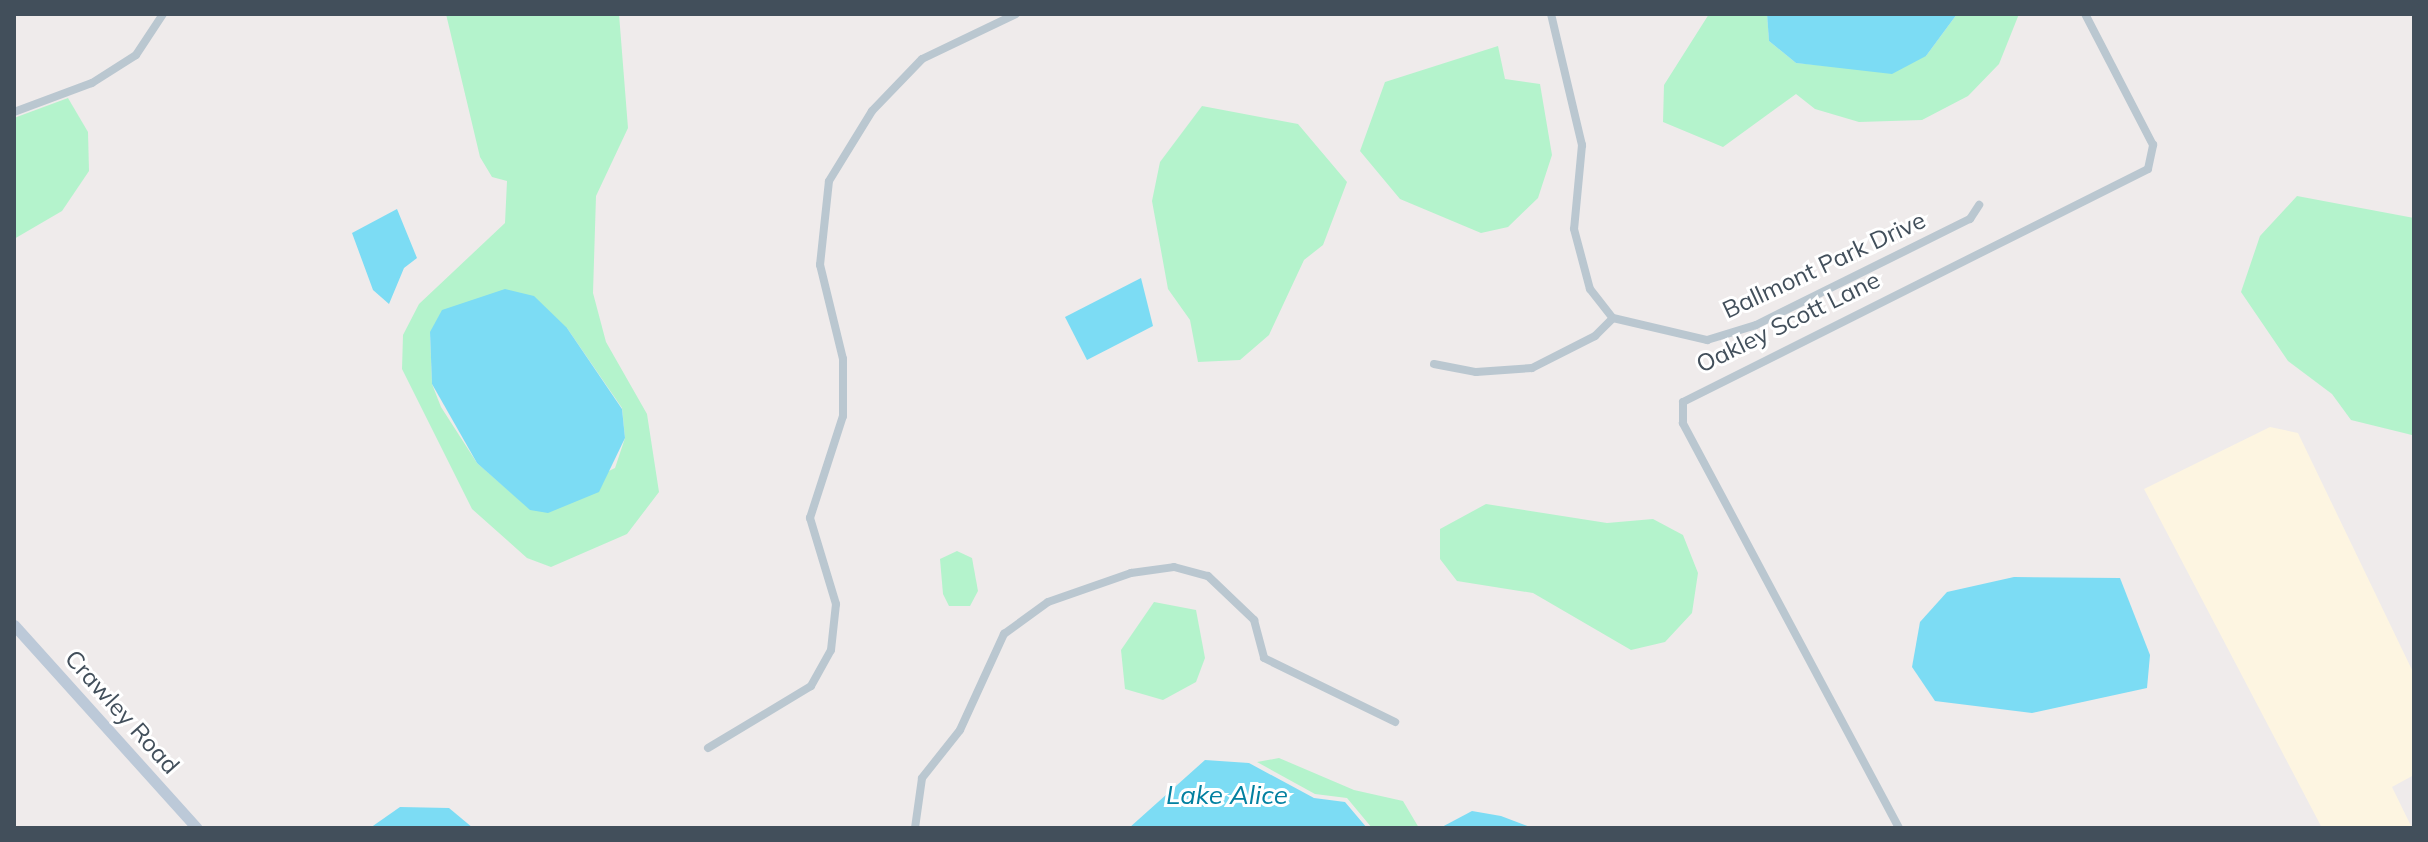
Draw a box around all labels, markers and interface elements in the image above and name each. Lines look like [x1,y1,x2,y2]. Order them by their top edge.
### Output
street label: Ballmont Park Drive [1718,205,1930,325]
street label: Oakley Scott Lane [1692,265,1884,379]
street label: Crawley Road [59,644,185,780]
water label: Lake Alice [1166,779,1288,811]

